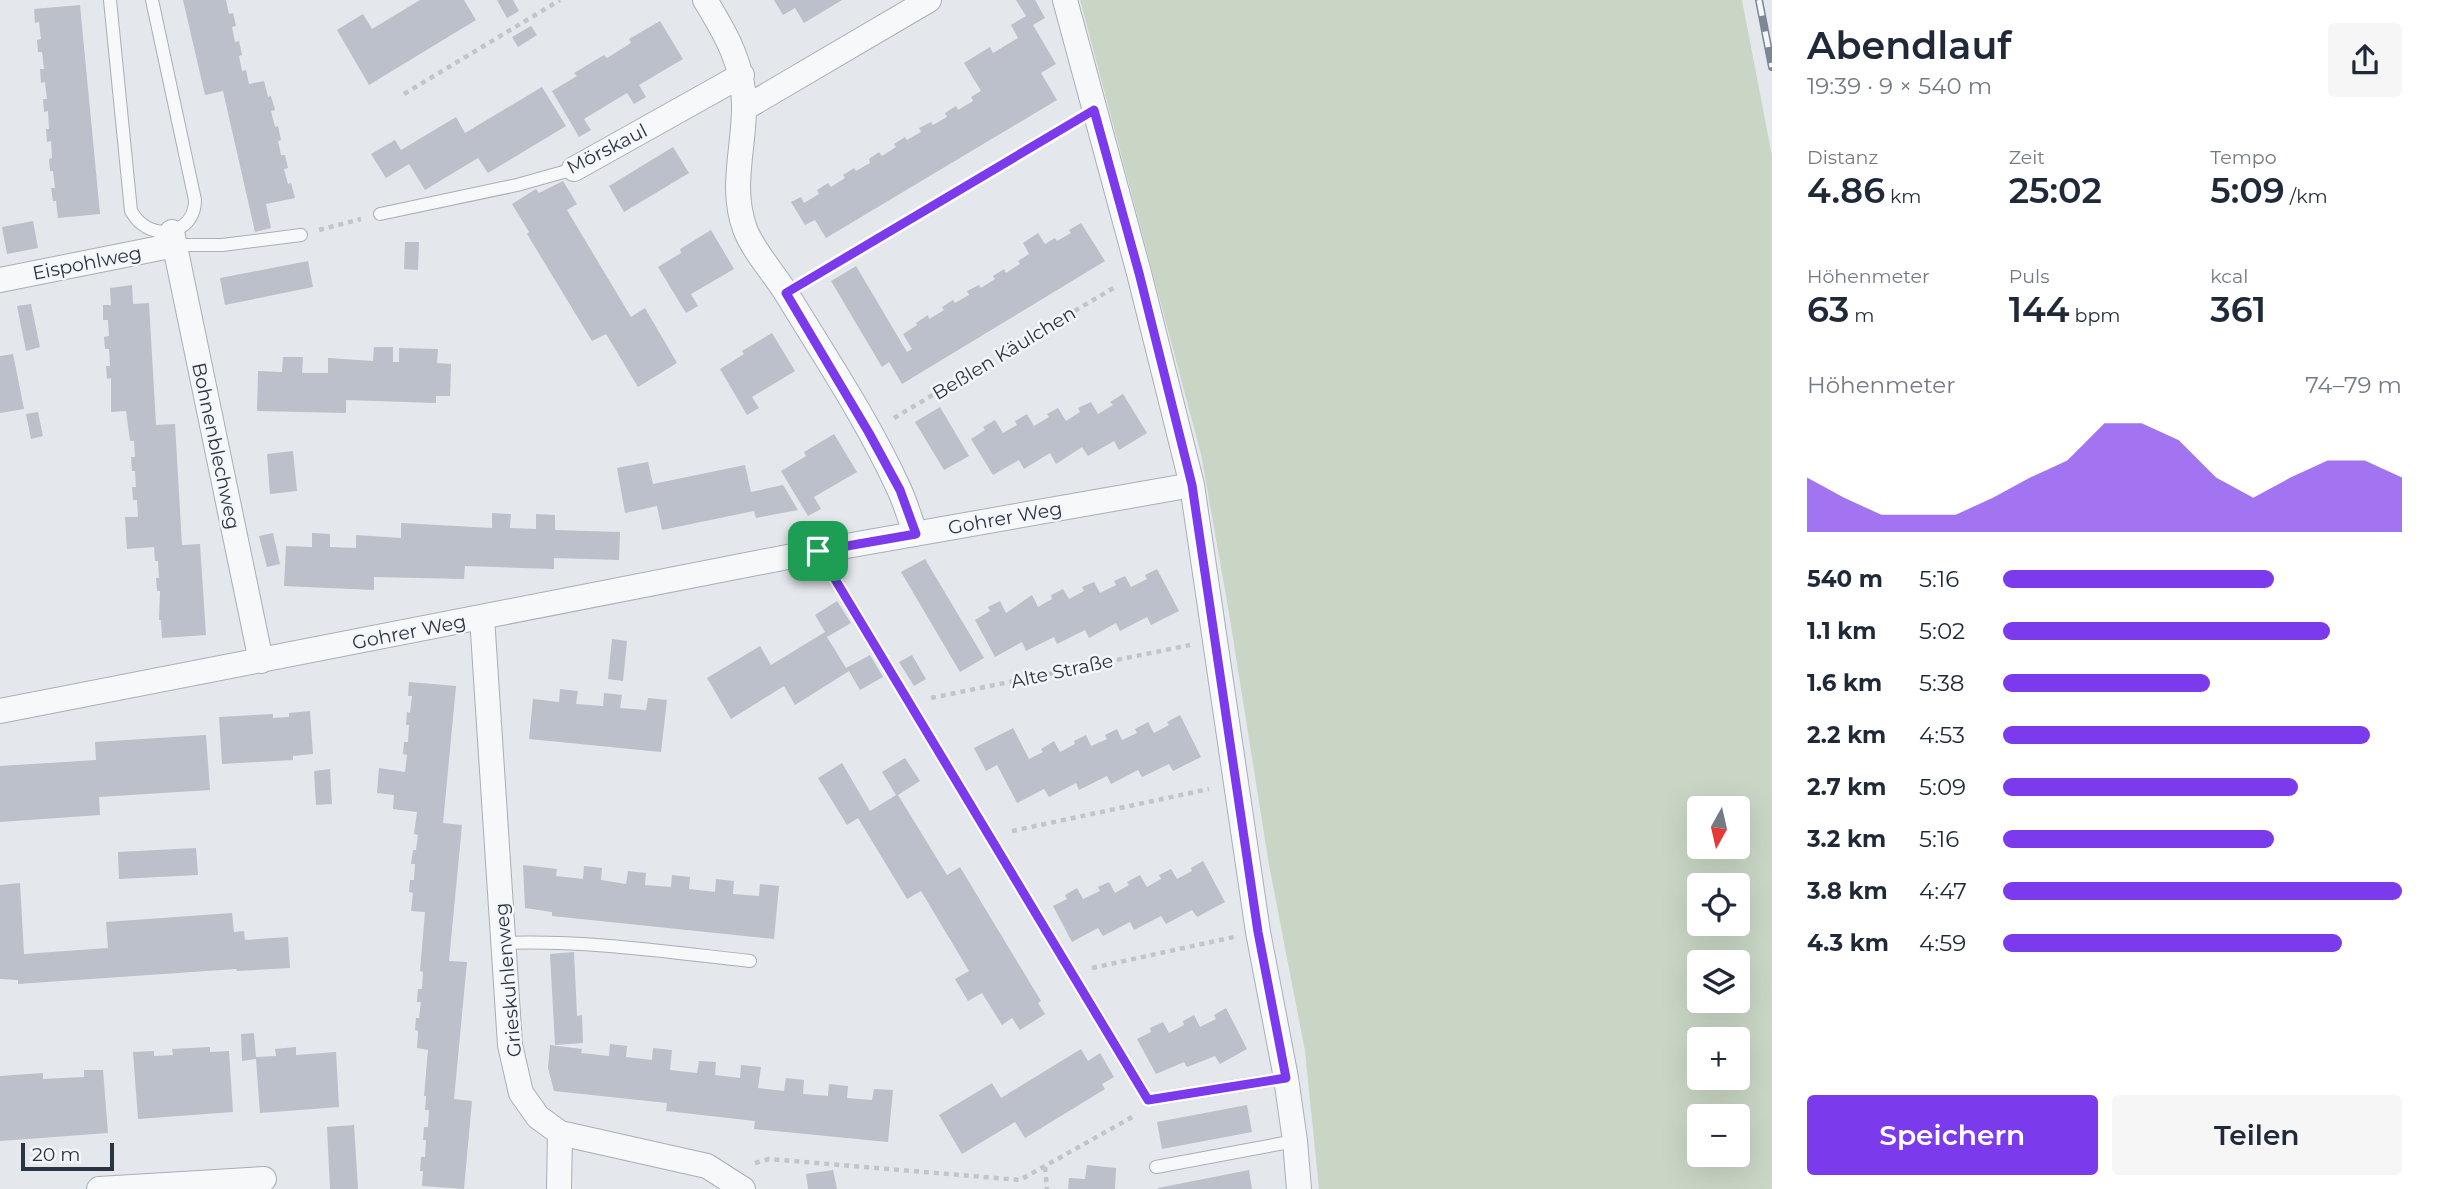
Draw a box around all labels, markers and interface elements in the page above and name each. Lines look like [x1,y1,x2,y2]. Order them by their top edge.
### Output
text: Abendlauf [1807,22,2011,69]
button: share [2328,23,2402,97]
text: 19:39 · 9 × 540 m [1807,72,1992,100]
street label: Mörskaul [563,119,651,179]
text: Distanz [1807,146,1878,169]
text: Zeit [2009,146,2045,169]
text: Tempo [2210,146,2277,169]
text: 4.86 [1807,169,1885,212]
text: 25:02 [2009,169,2102,212]
text: 5:09 [2210,169,2285,212]
text: km [1885,185,1921,208]
text: /km [2285,185,2328,208]
street label: Eispohlweg [30,241,144,285]
text: Höhenmeter [1807,265,1930,288]
text: Puls [2009,265,2049,288]
text: kcal [2210,265,2248,288]
text: 63 [1807,288,1849,331]
text: 144 [2009,288,2070,331]
text: 361 [2210,288,2266,331]
street label: Beßlen Käulchen [928,301,1080,405]
text: m [1849,304,1874,327]
text: bpm [2070,304,2120,327]
street label: Bohnenblechweg [187,361,245,531]
text: Höhenmeter [1807,371,1955,399]
text: 74–79 m [2305,371,2402,399]
street label: Gohrer Weg [946,497,1064,539]
pin [788,521,848,581]
icon: arrive [799,532,837,570]
text: 540 m [1807,565,1883,593]
text: 5:16 [1919,565,1959,593]
street label: Gohrer Weg [350,610,468,654]
text: 1.1 km [1807,617,1876,645]
text: 5:02 [1919,617,1965,645]
street label: Alte Straße [1009,649,1115,693]
text: 1.6 km [1807,669,1882,697]
text: 5:38 [1919,669,1965,697]
text: 2.2 km [1807,721,1886,749]
text: 4:53 [1919,721,1965,749]
text: 2.7 km [1807,773,1886,801]
text: 5:09 [1919,773,1966,801]
north arrow [1687,796,1750,859]
map controls [1687,796,1750,1167]
text: 3.2 km [1807,825,1886,853]
text: 5:16 [1919,825,1959,853]
button: locate [1687,873,1750,936]
text: 3.8 km [1807,877,1888,905]
text: 4:47 [1919,877,1967,905]
street label: Grieskuhlenweg [490,902,526,1058]
text: 4.3 km [1807,929,1889,957]
text: 4:59 [1919,929,1966,957]
button: layers [1687,950,1750,1013]
button: + [1687,1027,1750,1090]
button: Speichern [1807,1095,2098,1175]
button: Teilen [2112,1095,2402,1175]
button: − [1687,1104,1750,1167]
scale bar [21,1140,114,1172]
text: 20 m [32,1143,80,1166]

